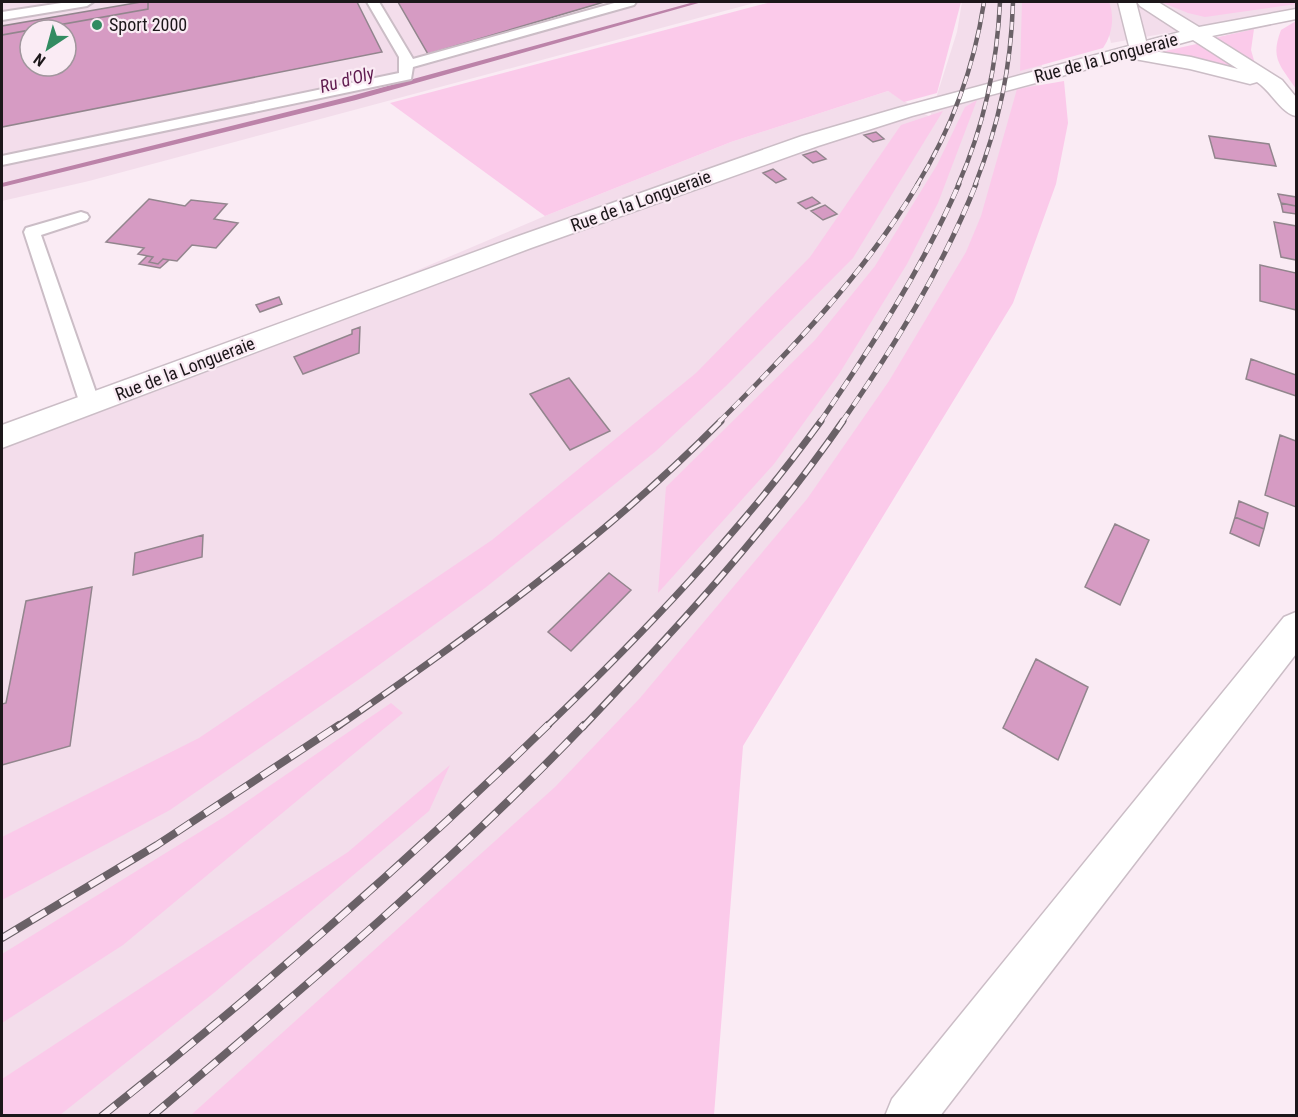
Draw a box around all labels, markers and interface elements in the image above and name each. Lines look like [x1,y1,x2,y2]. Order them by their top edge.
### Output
place label: Sport 2000 [109,14,187,35]
north arrow [18,18,78,78]
marker: Sport 2000 [90,18,104,32]
street label: Rue de la Longueraie [1032,28,1180,87]
text: N [30,49,49,70]
water label: Ru d'Oly [317,62,377,97]
street label: Rue de la Longueraie [568,165,714,236]
street label: Rue de la Longueraie [112,332,258,405]

